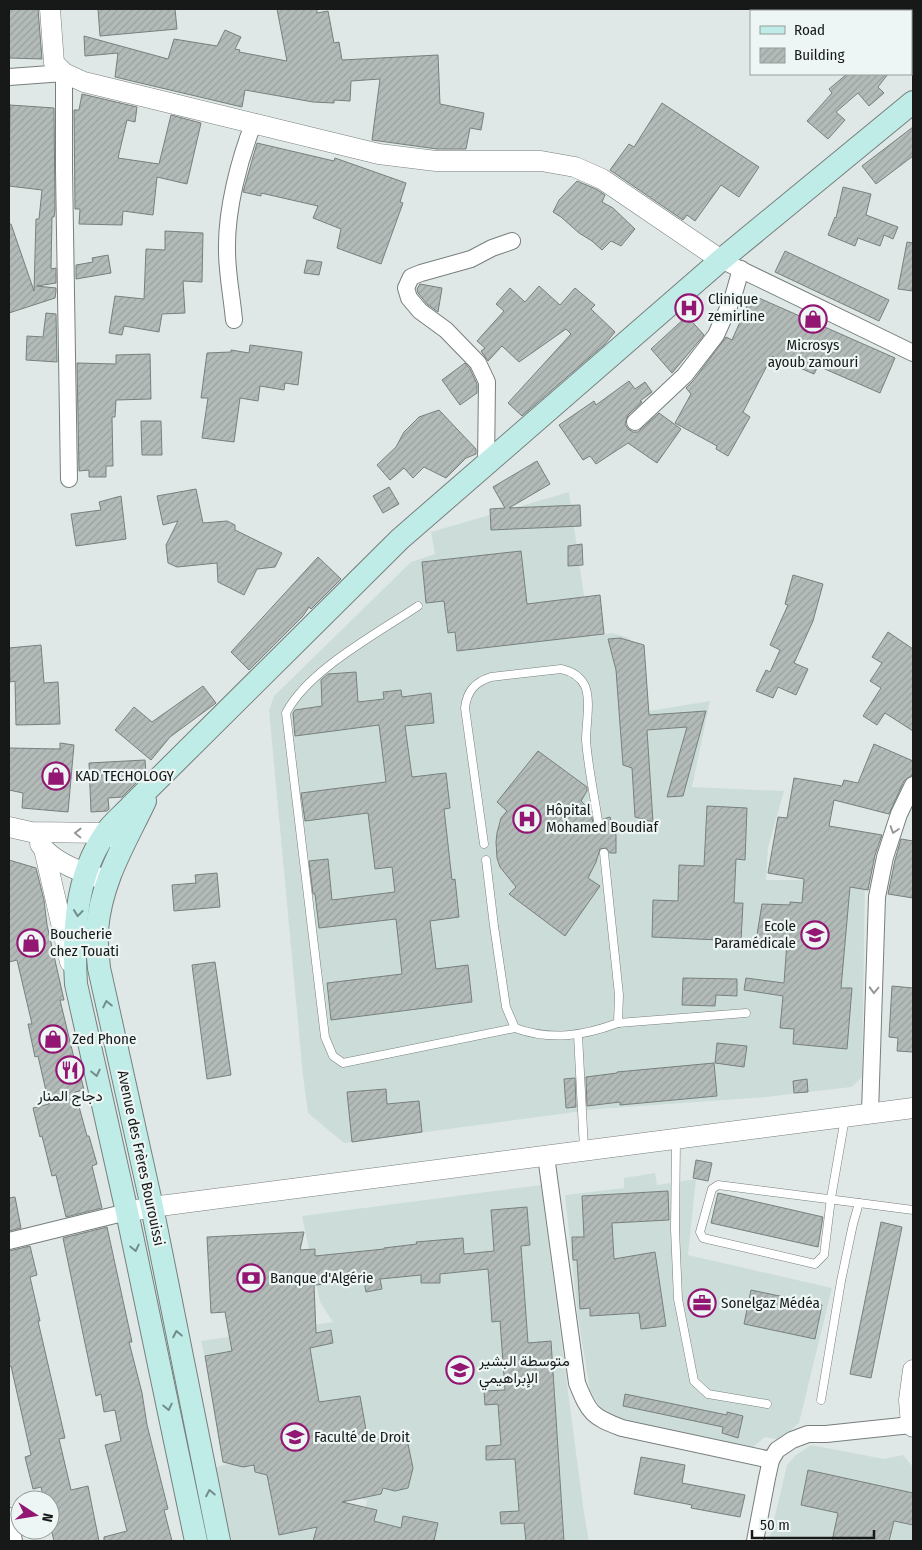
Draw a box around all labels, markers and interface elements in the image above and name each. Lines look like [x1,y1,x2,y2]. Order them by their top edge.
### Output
legend [750,10,912,75]
text: Road [794,21,825,39]
text: Building [794,46,845,64]
place label: Clinique zemirline [708,290,765,325]
hospital icon: Clinique zemirline [674,293,704,323]
shop icon: Microsys ayoub zamouri [798,304,828,334]
place label: Microsys ayoub zamouri [768,336,858,371]
shop icon: KAD TECHOLOGY [41,761,71,791]
place label: KAD TECHOLOGY [75,767,175,785]
place label: Hôpital Mohamed Boudiaf [546,801,659,836]
hospital icon: Hôpital Mohamed Boudiaf [512,804,542,834]
one-way arrow [890,825,900,833]
one-way arrow [74,828,82,838]
one-way arrow [73,909,84,917]
place label: Ecole Paramédicale [714,917,796,952]
school or university icon: Ecole Paramédicale [800,920,830,950]
place label: Boucherie chez Touati [50,925,119,960]
shop icon: Boucherie chez Touati [16,928,46,958]
one-way arrow [869,986,879,994]
one-way arrow [102,1000,113,1009]
shop icon: Zed Phone [38,1024,68,1054]
place label: Zed Phone [72,1030,136,1048]
restaurant icon: دجاج المنار [55,1055,85,1085]
one-way arrow [90,1068,101,1077]
street label: Avenue des Frères Bourouissi [114,1069,168,1247]
place label: دجاج المنار [36,1087,103,1107]
one-way arrow [129,1244,140,1253]
bank icon: Banque d'Algérie [236,1263,266,1293]
place label: Banque d'Algérie [270,1269,373,1287]
office icon: Sonelgaz Médéa [687,1288,717,1318]
place label: Sonelgaz Médéa [721,1294,820,1312]
one-way arrow [173,1330,183,1339]
place label: متوسطة البشير الإبراهيمي [478,1352,570,1391]
school or university icon: متوسطة البشير الإبراهيمي [445,1355,475,1385]
one-way arrow [162,1403,173,1412]
school or university icon: Faculté de Droit [280,1422,310,1452]
place label: Faculté de Droit [314,1428,410,1446]
one-way arrow [205,1489,215,1498]
north arrow [10,1490,60,1540]
scale bar [752,1508,874,1540]
text: N [38,1512,56,1523]
text: 50 m [760,1516,790,1534]

